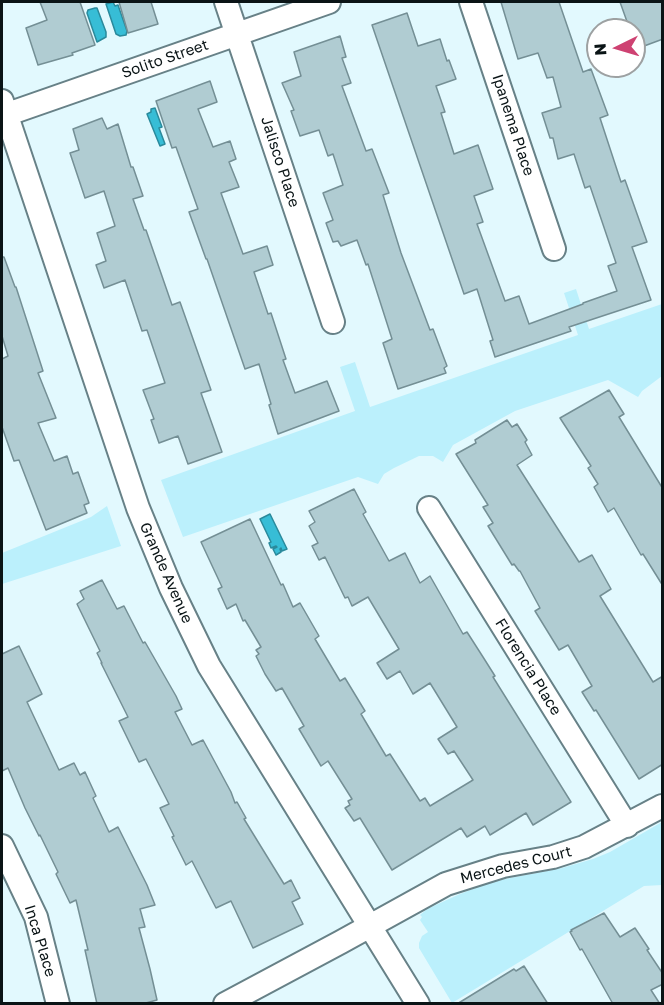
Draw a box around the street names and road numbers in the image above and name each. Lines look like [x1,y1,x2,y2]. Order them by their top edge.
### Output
street label: Solito Street [119,36,211,82]
street label: Ipanema Place [488,72,538,178]
street label: Jalisco Place [257,114,303,210]
street label: Grande Avenue [136,520,196,626]
street label: Florencia Place [491,615,565,719]
street label: Mercedes Court [458,842,574,888]
street label: Inca Place [21,903,59,979]

